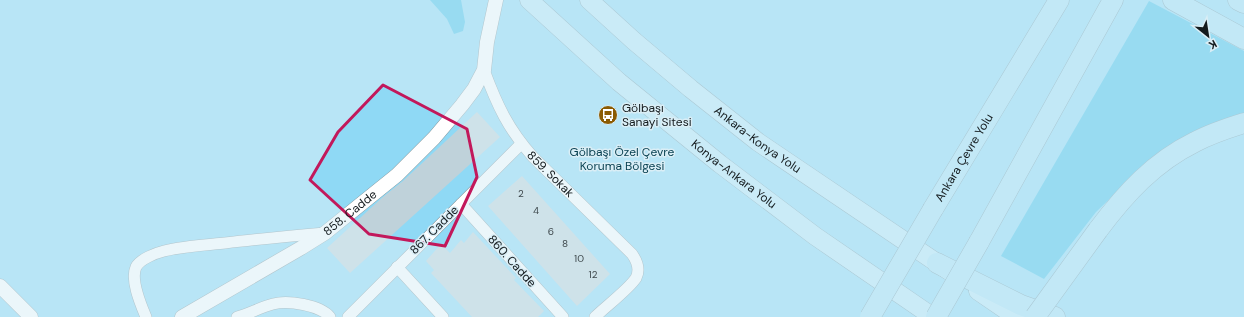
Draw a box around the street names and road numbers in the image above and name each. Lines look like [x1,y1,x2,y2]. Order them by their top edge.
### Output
street label: Ankara-Konya Yolu [711,102,804,177]
street label: Ankara Çevre Yolu [931,111,997,205]
street label: Konya-Ankara Yolu [688,136,780,212]
street label: 859. Sokak [523,148,577,201]
street label: 858. Cadde [320,186,380,239]
street label: 867. Cadde [406,202,462,258]
street label: 860. Cadde [484,231,540,291]

